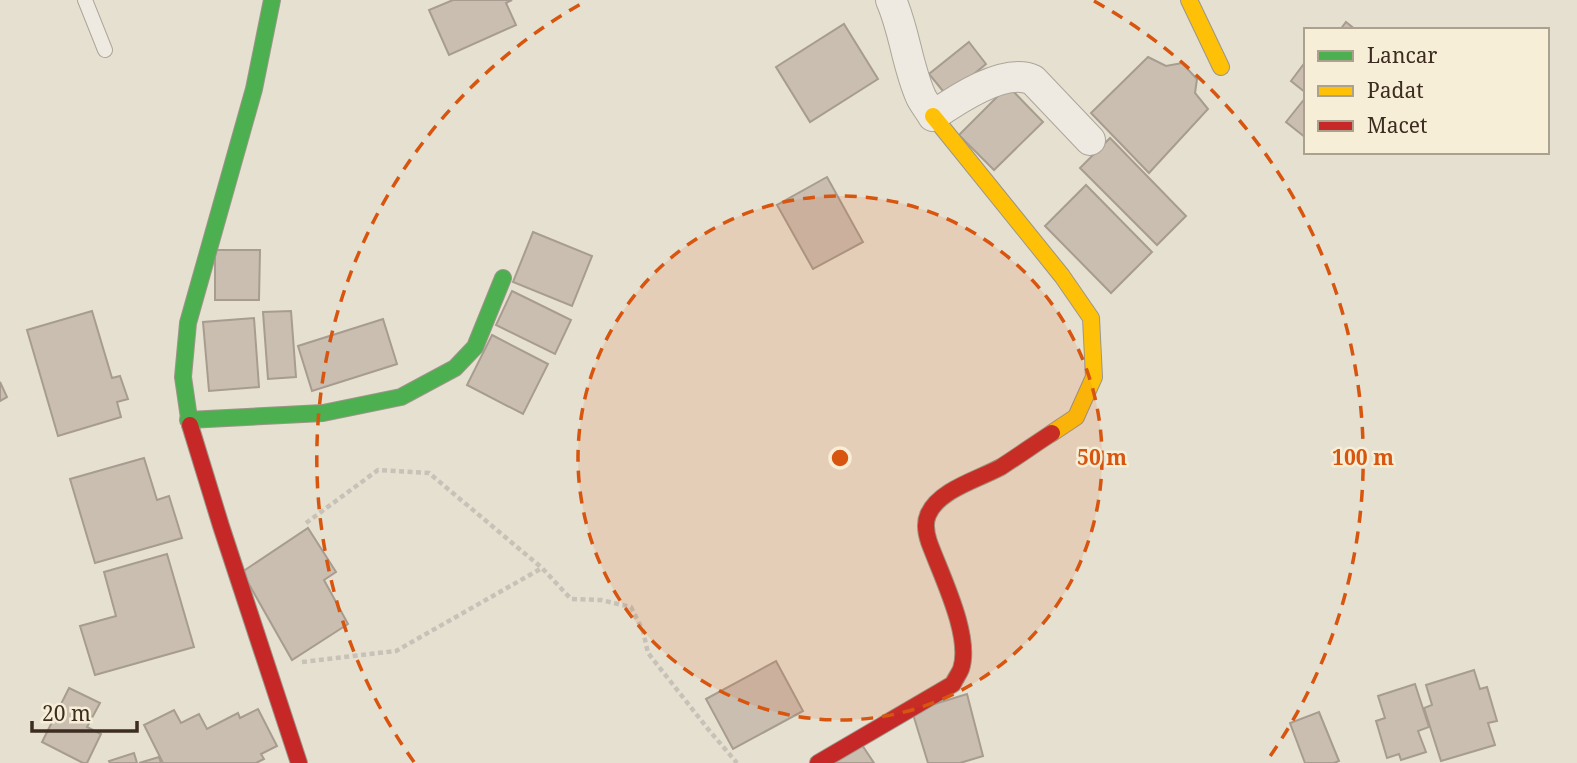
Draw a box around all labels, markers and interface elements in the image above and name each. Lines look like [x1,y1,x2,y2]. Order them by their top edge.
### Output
legend [1304,28,1549,154]
text: Lancar [1367,41,1438,69]
text: Padat [1367,76,1424,104]
text: Macet [1367,111,1427,139]
text: 50 m [1077,443,1127,471]
text: 100 m [1332,443,1394,471]
centre of rings [828,446,852,470]
scale bar [32,690,136,734]
text: 20 m [42,699,91,727]

